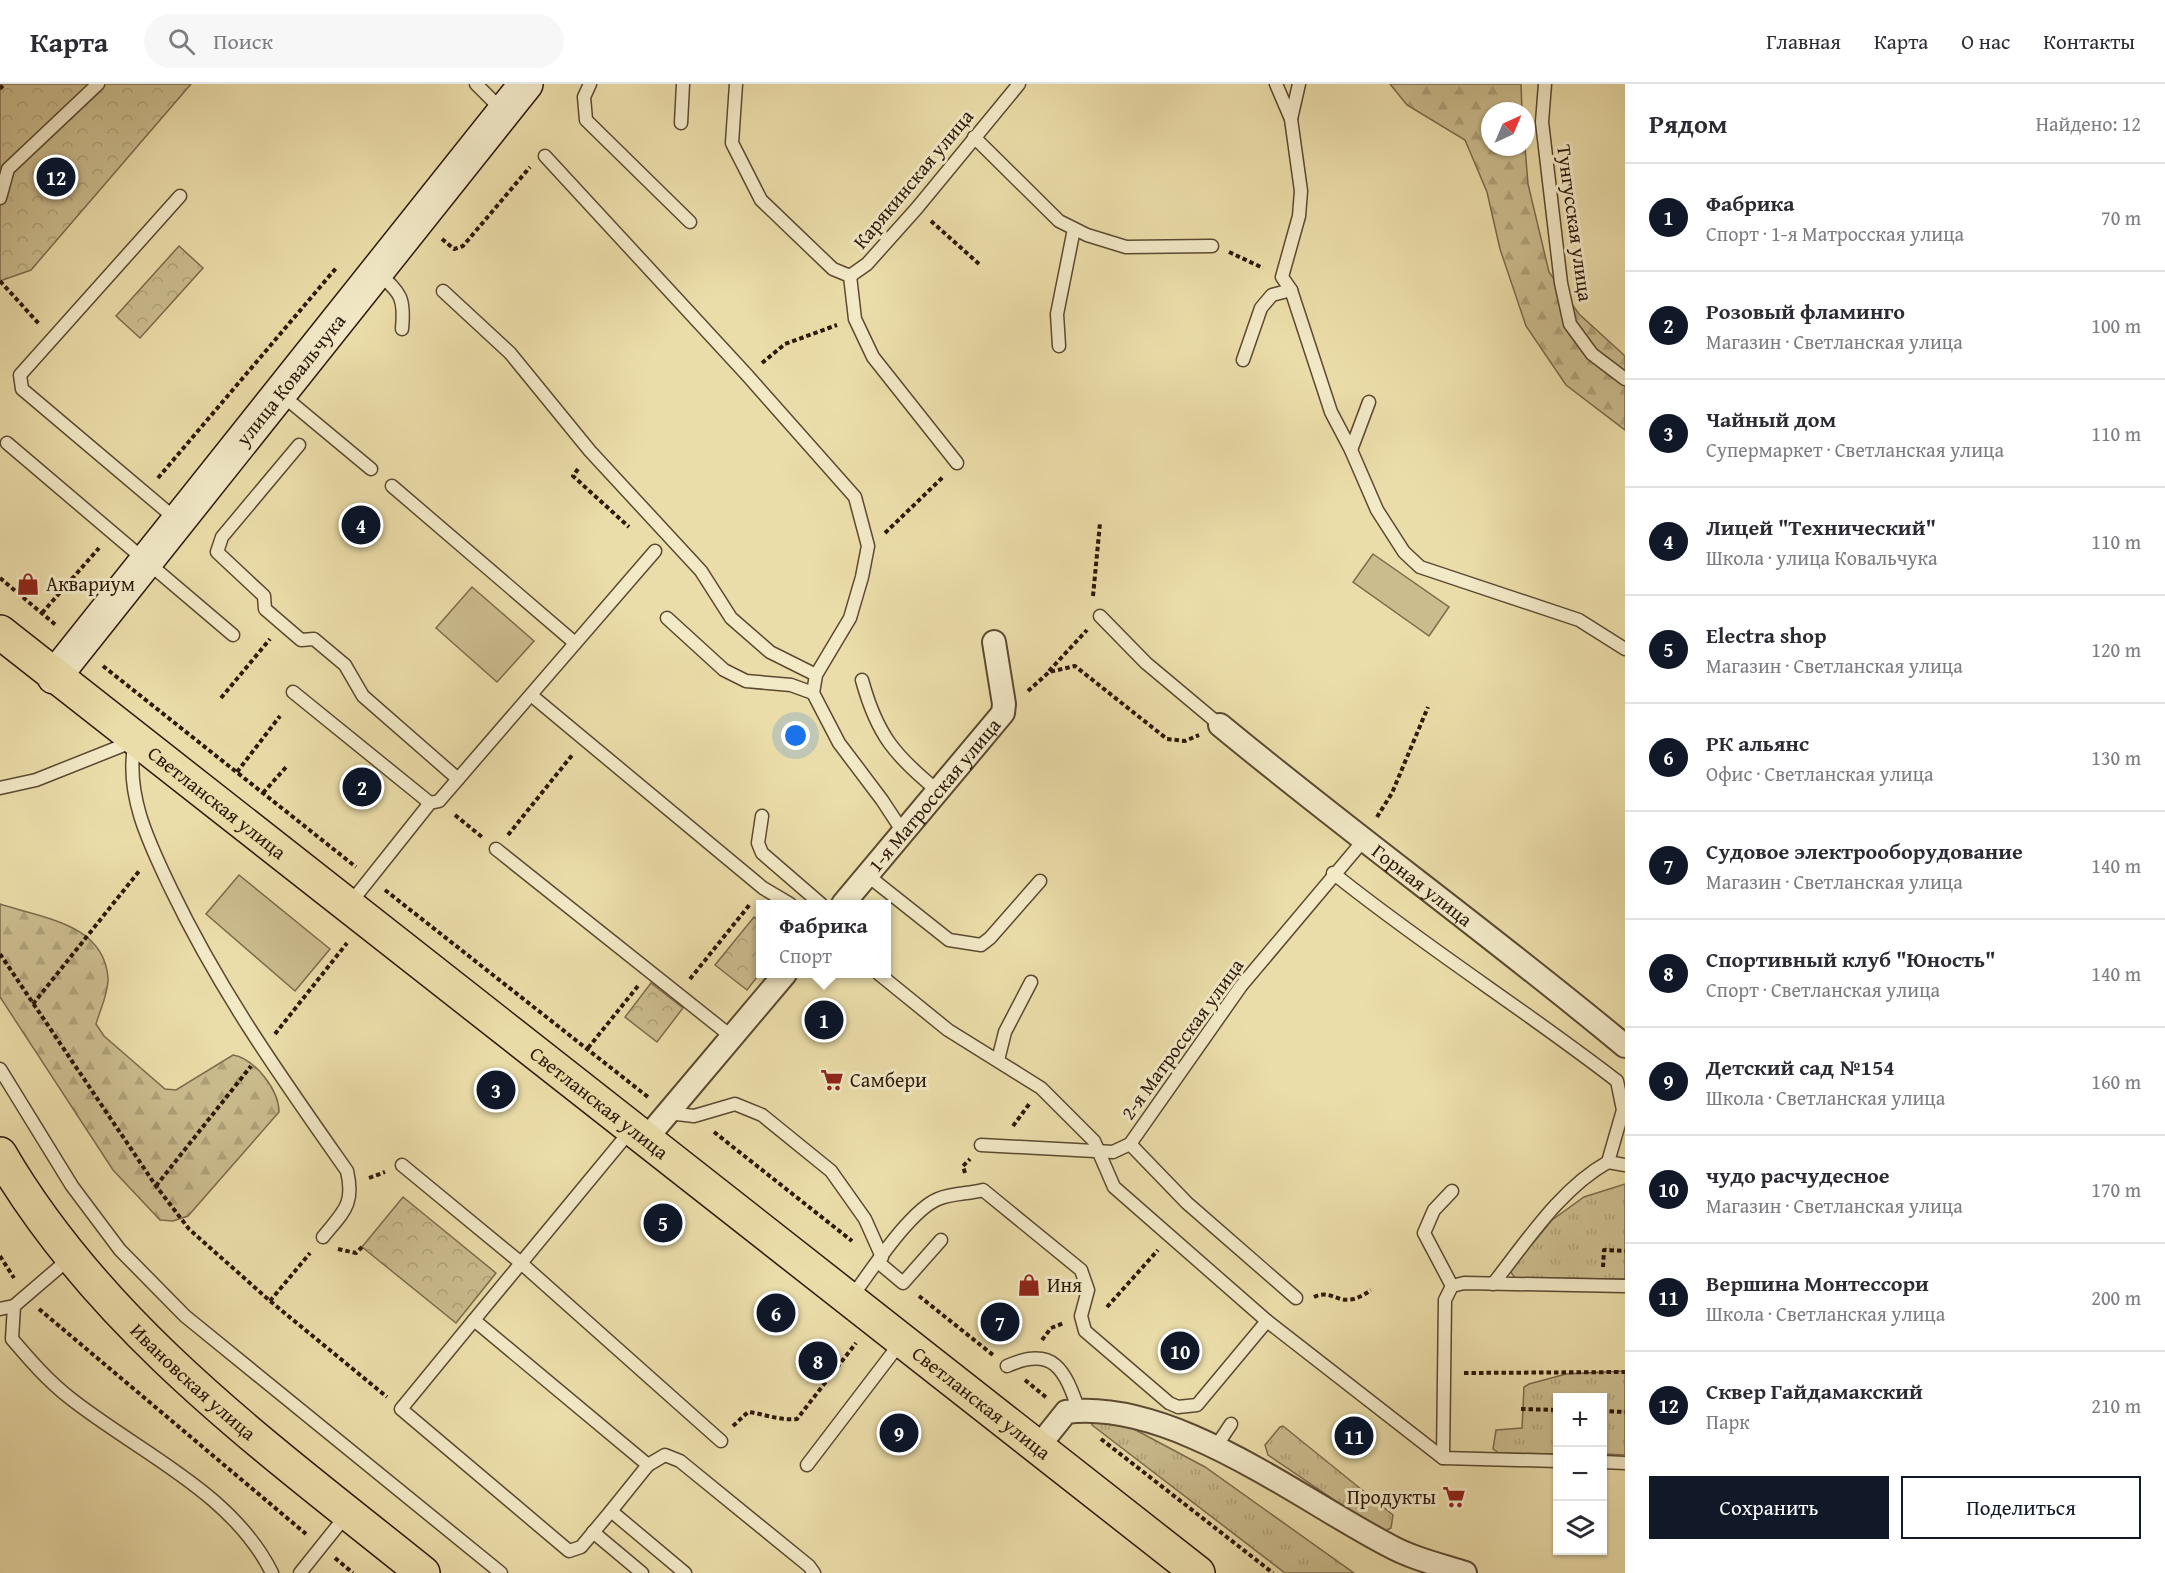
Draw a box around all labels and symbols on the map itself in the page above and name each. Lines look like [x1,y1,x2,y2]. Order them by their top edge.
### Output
street label: Карякинская улица [846,102,980,255]
north arrow [1481,102,1535,156]
street label: Тунгусская улица [1550,143,1601,304]
pin: 12 [36,154,76,200]
street label: улица Ковальчука [228,307,352,452]
pin: 4 [342,502,380,548]
place label: Аквариум [46,569,135,598]
shop icon: Аквариум [15,571,41,597]
street label: 1-я Матросская улица [861,711,1007,878]
your location [781,721,810,750]
street label: Светланская улица [142,738,293,866]
pin: 2 [342,764,382,810]
street label: Горная улица [1366,836,1480,933]
street label: 2-я Матросская улица [1113,952,1250,1125]
pin: 1 [804,998,844,1042]
street label: Светланская улица [524,1039,675,1166]
place label: Самбери [850,1065,927,1094]
supermarket icon: Самбери [819,1067,845,1093]
pin: 3 [476,1068,516,1112]
pin: 5 [644,1200,682,1246]
place label: Иня [1047,1270,1082,1299]
shop icon: Иня [1016,1272,1042,1298]
pin: 6 [756,1290,796,1336]
pin: 7 [980,1300,1020,1344]
street label: Ивановская улица [124,1316,263,1447]
pin: 10 [1160,1328,1200,1374]
pin: 8 [798,1338,838,1384]
street label: Светланская улица [906,1339,1058,1466]
pin: 9 [880,1410,918,1456]
pin: 11 [1334,1414,1374,1458]
place label: Продукты [1347,1482,1436,1511]
supermarket icon: Продукты [1441,1484,1467,1510]

